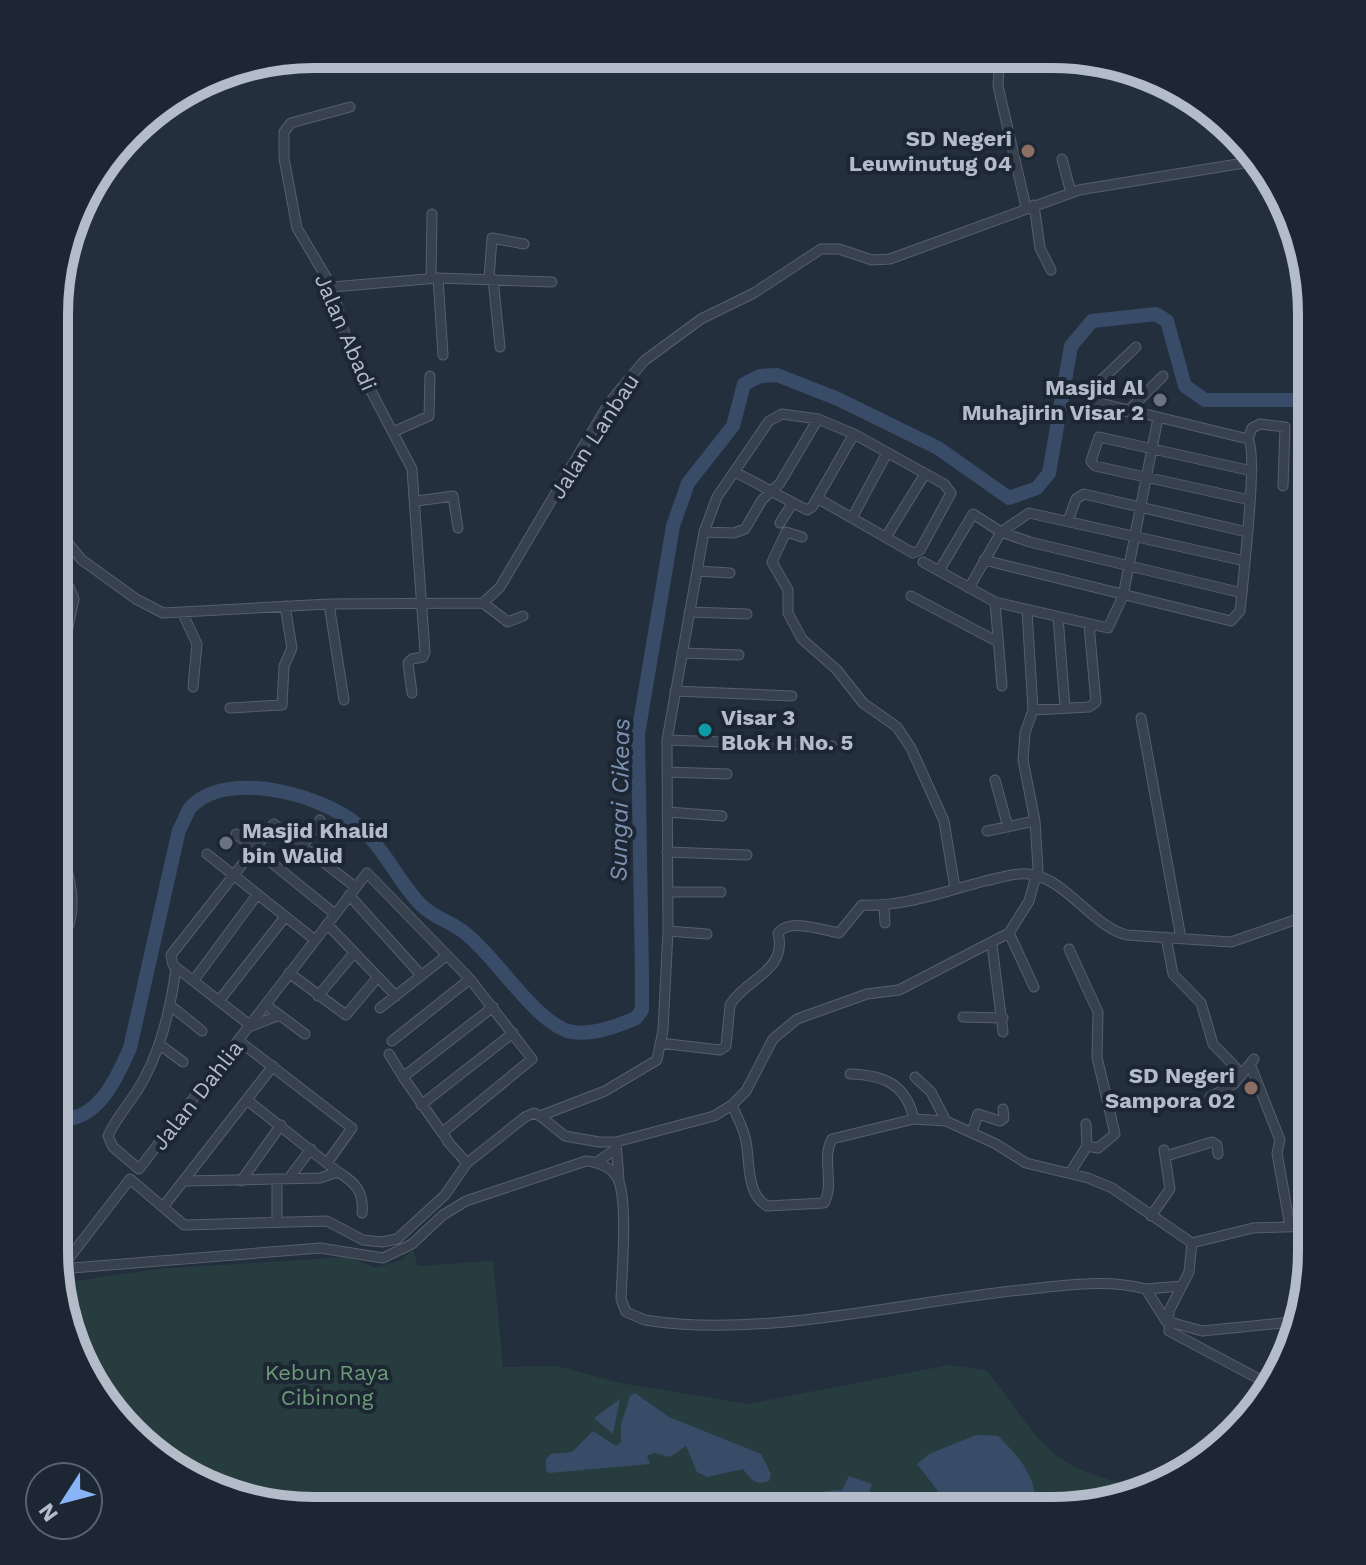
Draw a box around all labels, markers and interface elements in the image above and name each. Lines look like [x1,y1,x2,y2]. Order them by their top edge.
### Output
place label: SD Negeri Leuwinutug 04 [849,126,1012,176]
marker: SD Negeri Leuwinutug 04 [1019,142,1037,160]
street label: Jalan Abadi [310,270,381,394]
street label: Jalan Lanbau [545,369,644,503]
place label: Masjid Al Muhajirin Visar 2 [962,375,1145,425]
marker: Masjid Al Muhajirin Visar 2 [1151,391,1169,409]
place label: Visar 3 Blok H No. 5 [721,705,853,755]
water label: Sungai Cikeas [605,718,635,882]
marker: Visar 3 Blok H No. 5 [696,721,714,739]
place label: Masjid Khalid bin Walid [242,818,388,868]
marker: Masjid Khalid bin Walid [217,834,235,852]
street label: Jalan Dahlia [147,1036,248,1155]
place label: SD Negeri Sampora 02 [1105,1063,1235,1113]
marker: SD Negeri Sampora 02 [1242,1079,1260,1097]
park label: Kebun Raya Cibinong [265,1360,389,1410]
north arrow [24,1461,104,1541]
text: N [33,1499,63,1526]

